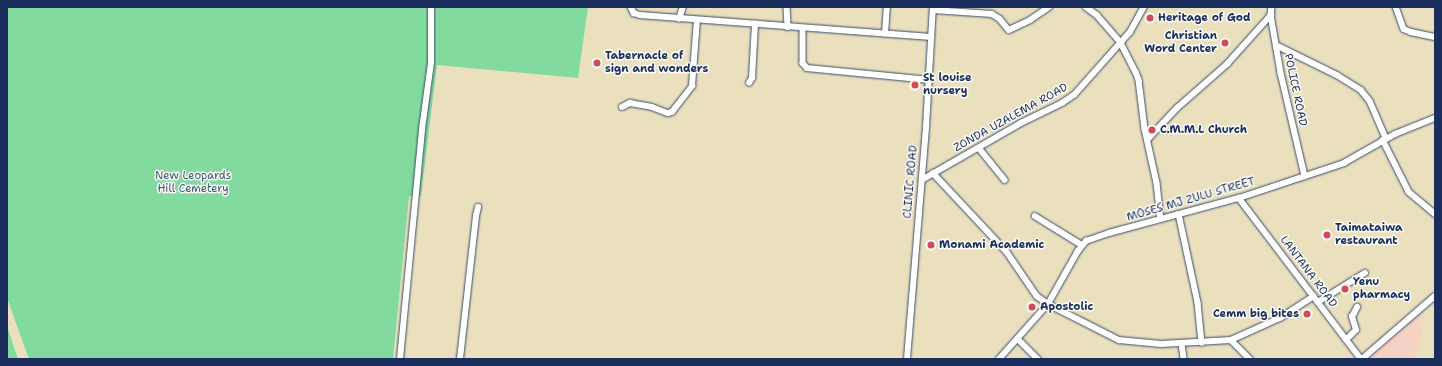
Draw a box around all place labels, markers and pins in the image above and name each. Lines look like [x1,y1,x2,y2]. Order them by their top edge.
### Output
place label: Heritage of God [1158,11,1251,25]
marker: Heritage of God [1145,13,1155,23]
place label: Christian Word Center [1144,30,1217,56]
marker: Christian Word Center [1220,38,1230,48]
place label: Tabernacle of sign and wonders [605,50,708,76]
marker: Tabernacle of sign and wonders [592,58,602,68]
place label: St louise nursery [923,72,972,98]
marker: St louise nursery [910,80,920,90]
place label: C.M.M.L Church [1160,123,1247,137]
marker: C.M.M.L Church [1147,125,1157,135]
place label: Taimataiwa restaurant [1335,222,1403,248]
marker: Taimataiwa restaurant [1322,230,1332,240]
place label: Monami Academic [939,238,1044,252]
marker: Monami Academic [926,240,936,250]
place label: Yenu pharmacy [1353,276,1410,302]
marker: Yenu pharmacy [1340,284,1350,294]
place label: Apostolic [1040,300,1093,314]
marker: Apostolic [1027,302,1037,312]
place label: Cemm big bites [1213,307,1299,321]
marker: Cemm big bites [1302,309,1312,319]

